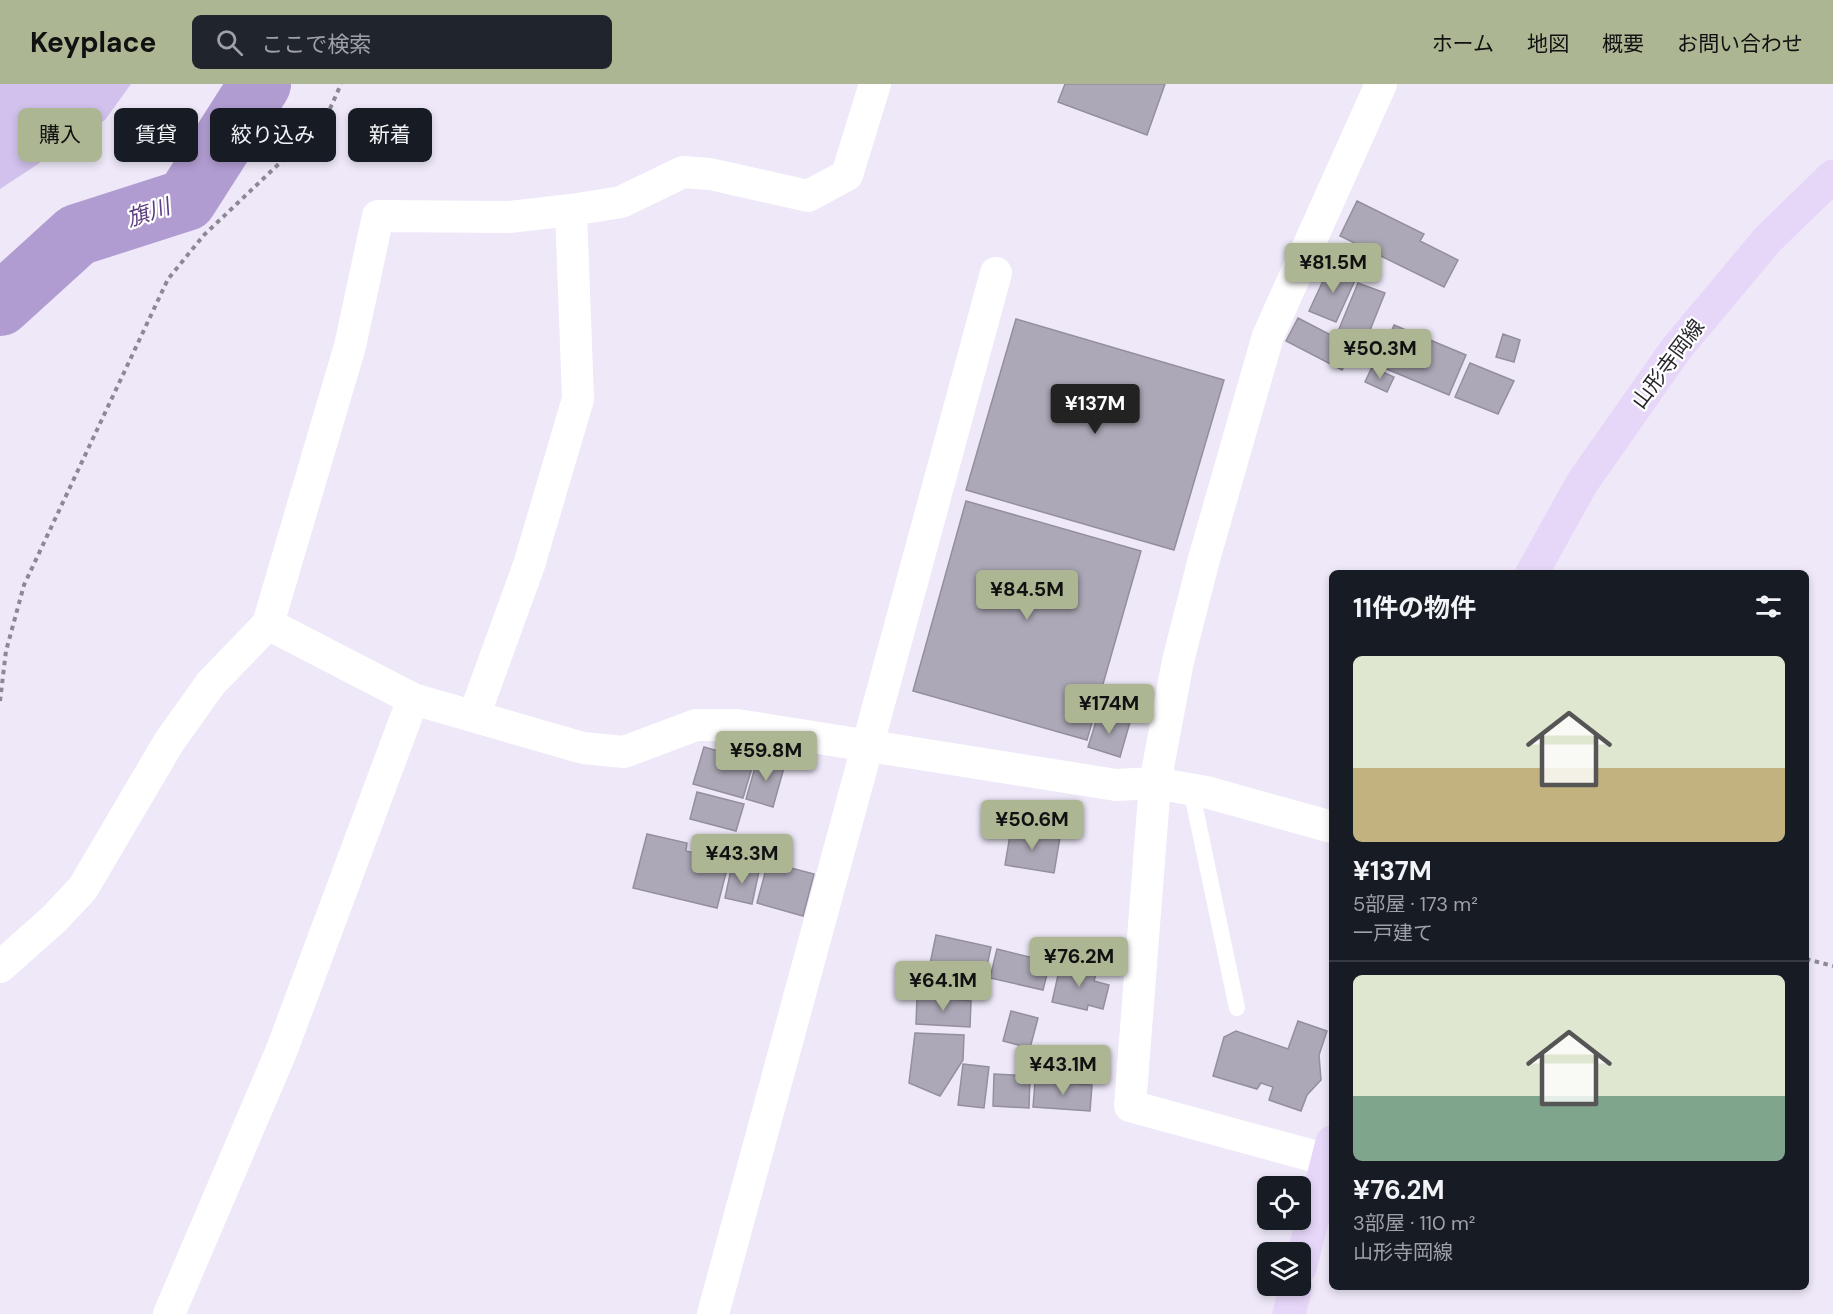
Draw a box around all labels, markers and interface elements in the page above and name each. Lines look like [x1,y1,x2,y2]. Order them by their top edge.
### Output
search box [192,15,612,69]
text: Keyplace [30,24,156,61]
icon: search [213,26,246,59]
text: ここで検索 [261,30,371,59]
text: ホーム [1432,30,1494,58]
text: 地図 [1527,30,1569,58]
text: 概要 [1602,30,1644,58]
text: お問い合わせ [1677,30,1803,58]
chip: 購入 [18,108,102,162]
chip: 賃貸 [114,108,198,162]
chip: 絞り込み [210,108,336,162]
chip: 新着 [348,108,432,162]
water label: 旗川 [123,191,175,233]
pin: ¥81.5M [1284,243,1382,294]
text: ¥81.5M [1299,249,1367,275]
street label: 山形寺岡線 [1625,314,1711,414]
pin: ¥50.3M [1331,329,1429,380]
text: ¥50.3M [1343,335,1417,361]
pin: ¥137M [1053,384,1137,435]
text: ¥137M [1065,390,1125,416]
pin: ¥84.5M [978,570,1076,621]
text: ¥84.5M [990,576,1064,602]
icon: filters [1752,590,1785,623]
text: 11件の物件 [1353,591,1476,625]
pin: ¥174M [1067,684,1151,735]
text: ¥174M [1079,690,1139,716]
icon: home [1515,695,1623,803]
pin: ¥59.8M [717,731,815,782]
text: ¥59.8M [730,737,802,763]
pin: ¥50.6M [983,800,1081,851]
text: ¥50.6M [995,806,1069,832]
pin: ¥43.3M [693,834,791,885]
text: ¥43.3M [706,840,778,866]
text: ¥137M [1353,854,1432,888]
text: 5部屋 · 173 m² [1353,891,1478,917]
text: 一戸建て [1353,920,1433,946]
pin: ¥76.2M [1030,937,1128,988]
text: ¥76.2M [1044,943,1114,969]
pin: ¥64.1M [894,961,992,1012]
text: ¥64.1M [909,967,977,993]
icon: home [1515,1014,1623,1122]
pin: ¥43.1M [1014,1045,1112,1096]
text: ¥43.1M [1029,1051,1097,1077]
text: ¥76.2M [1353,1173,1444,1207]
map controls [1257,1176,1311,1296]
button: locate [1257,1176,1311,1230]
text: 3部屋 · 110 m² [1353,1210,1475,1236]
text: 山形寺岡線 [1353,1239,1453,1265]
button: layers [1257,1242,1311,1296]

